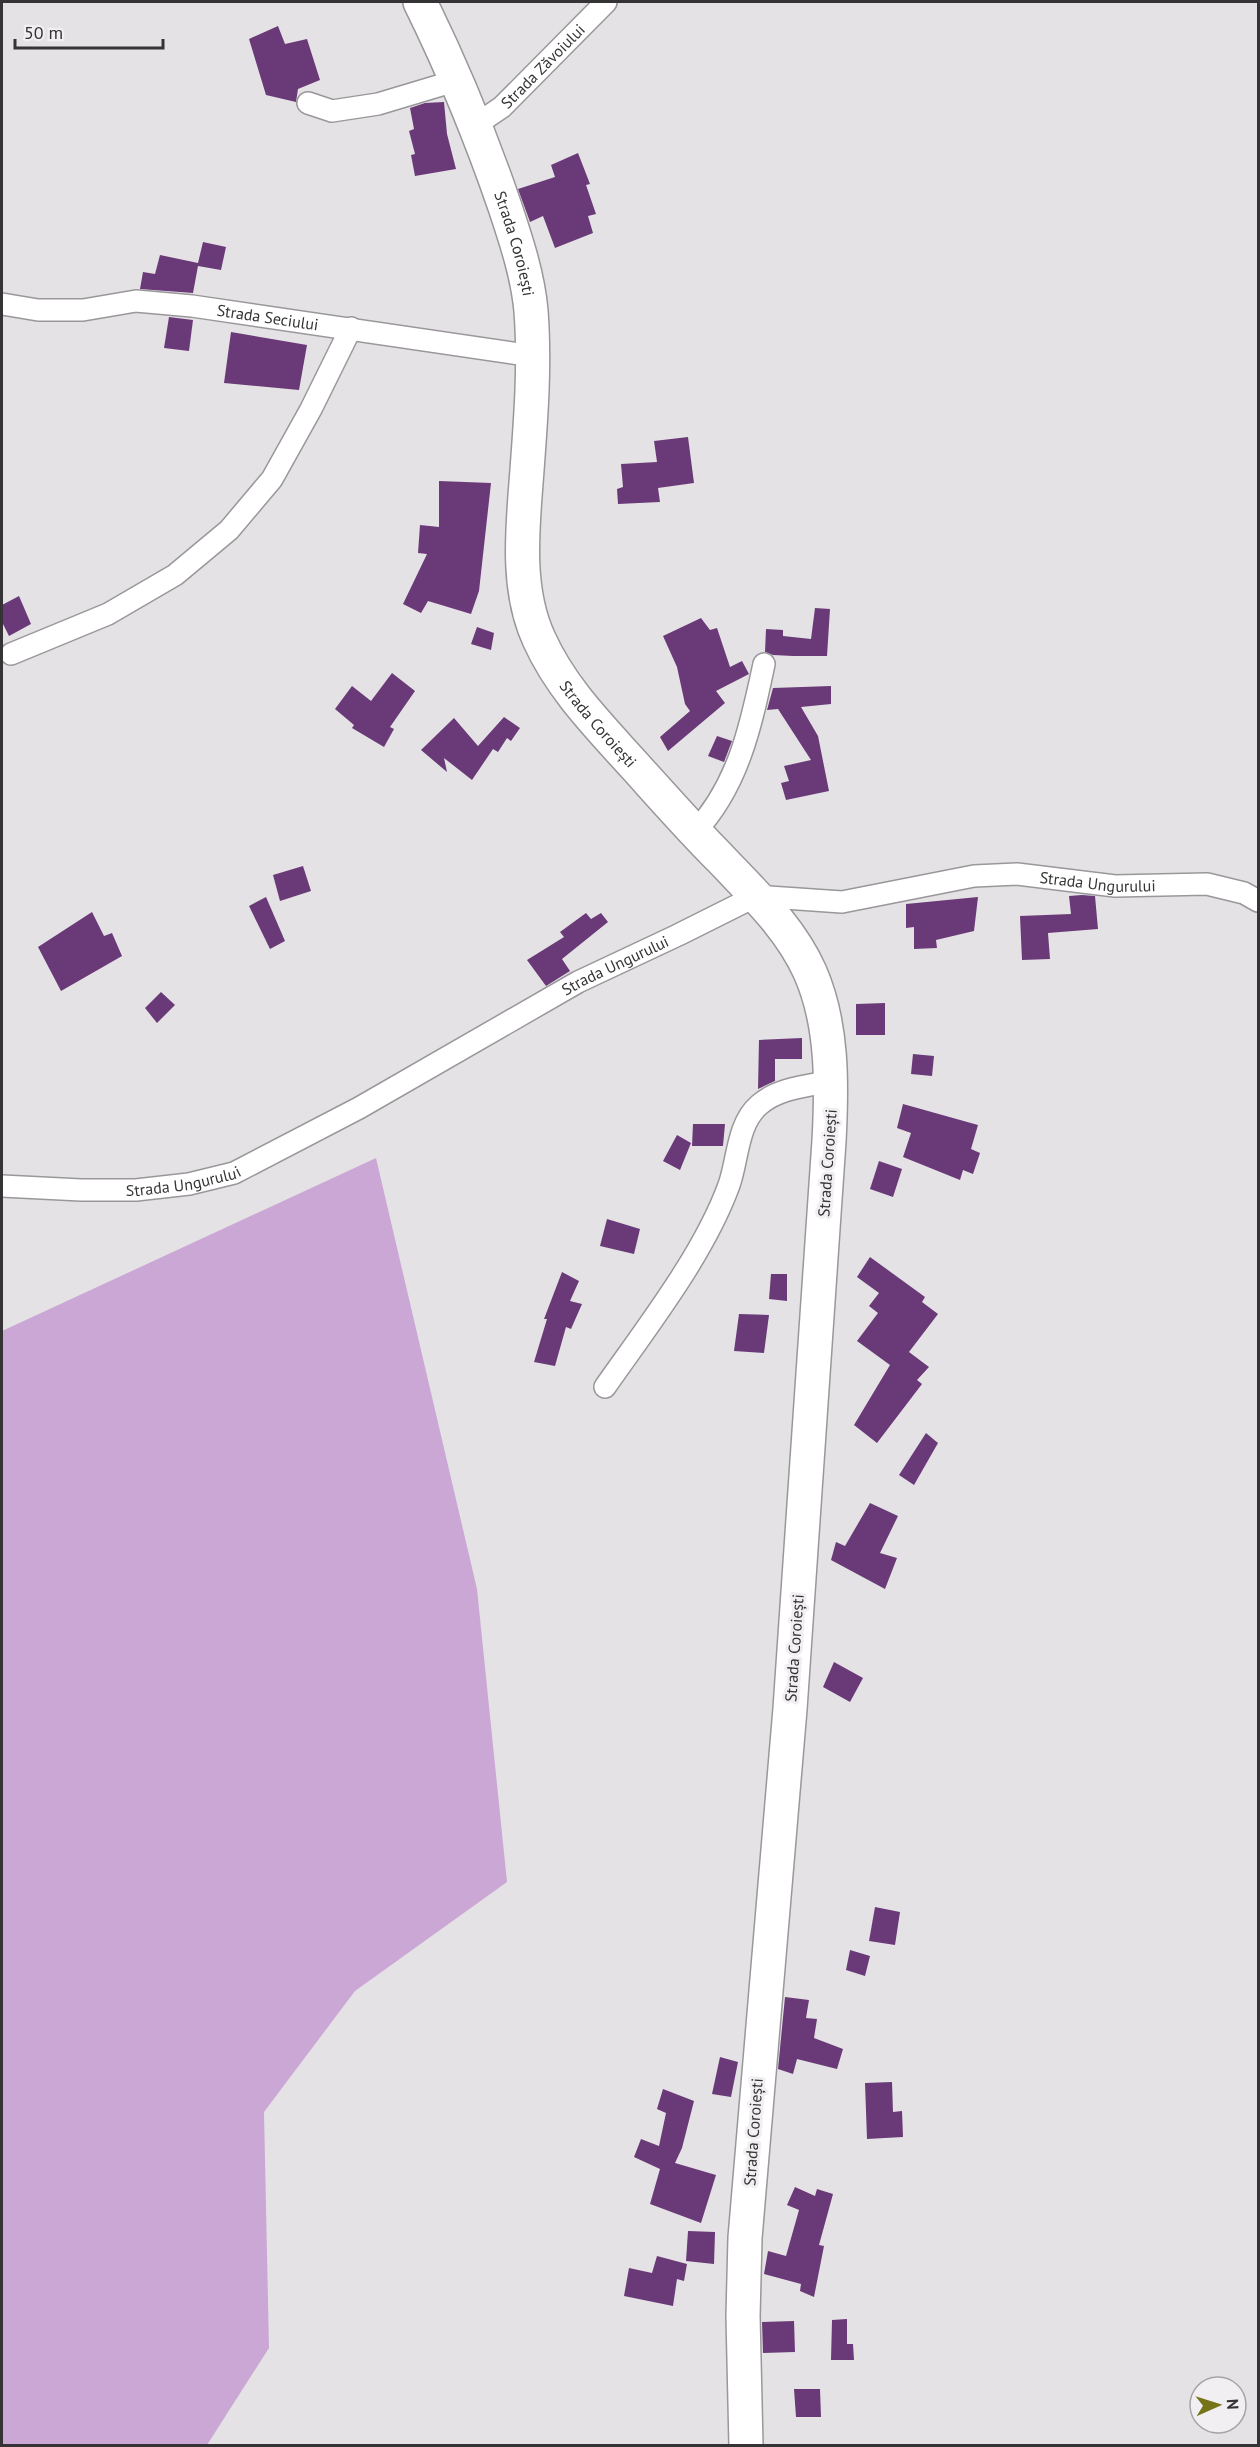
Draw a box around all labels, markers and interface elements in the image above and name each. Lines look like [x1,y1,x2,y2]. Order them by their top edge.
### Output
scale bar [15,12,164,50]
street label: Strada Zăvoiului [496,19,589,112]
text: 50 m [24,21,63,44]
street label: Strada Coroiești [490,188,539,297]
street label: Strada Seciului [216,300,320,334]
street label: Strada Coroiești [556,676,641,771]
street label: Strada Ungurului [1039,867,1156,896]
street label: Strada Ungurului [558,931,672,999]
street label: Strada Coroiești [813,1108,841,1218]
street label: Strada Ungurului [126,1161,244,1200]
street label: Strada Coroiești [780,1593,808,1703]
street label: Strada Coroiești [739,2077,767,2187]
north arrow [1188,2375,1248,2435]
text: N [1223,2398,1243,2410]

